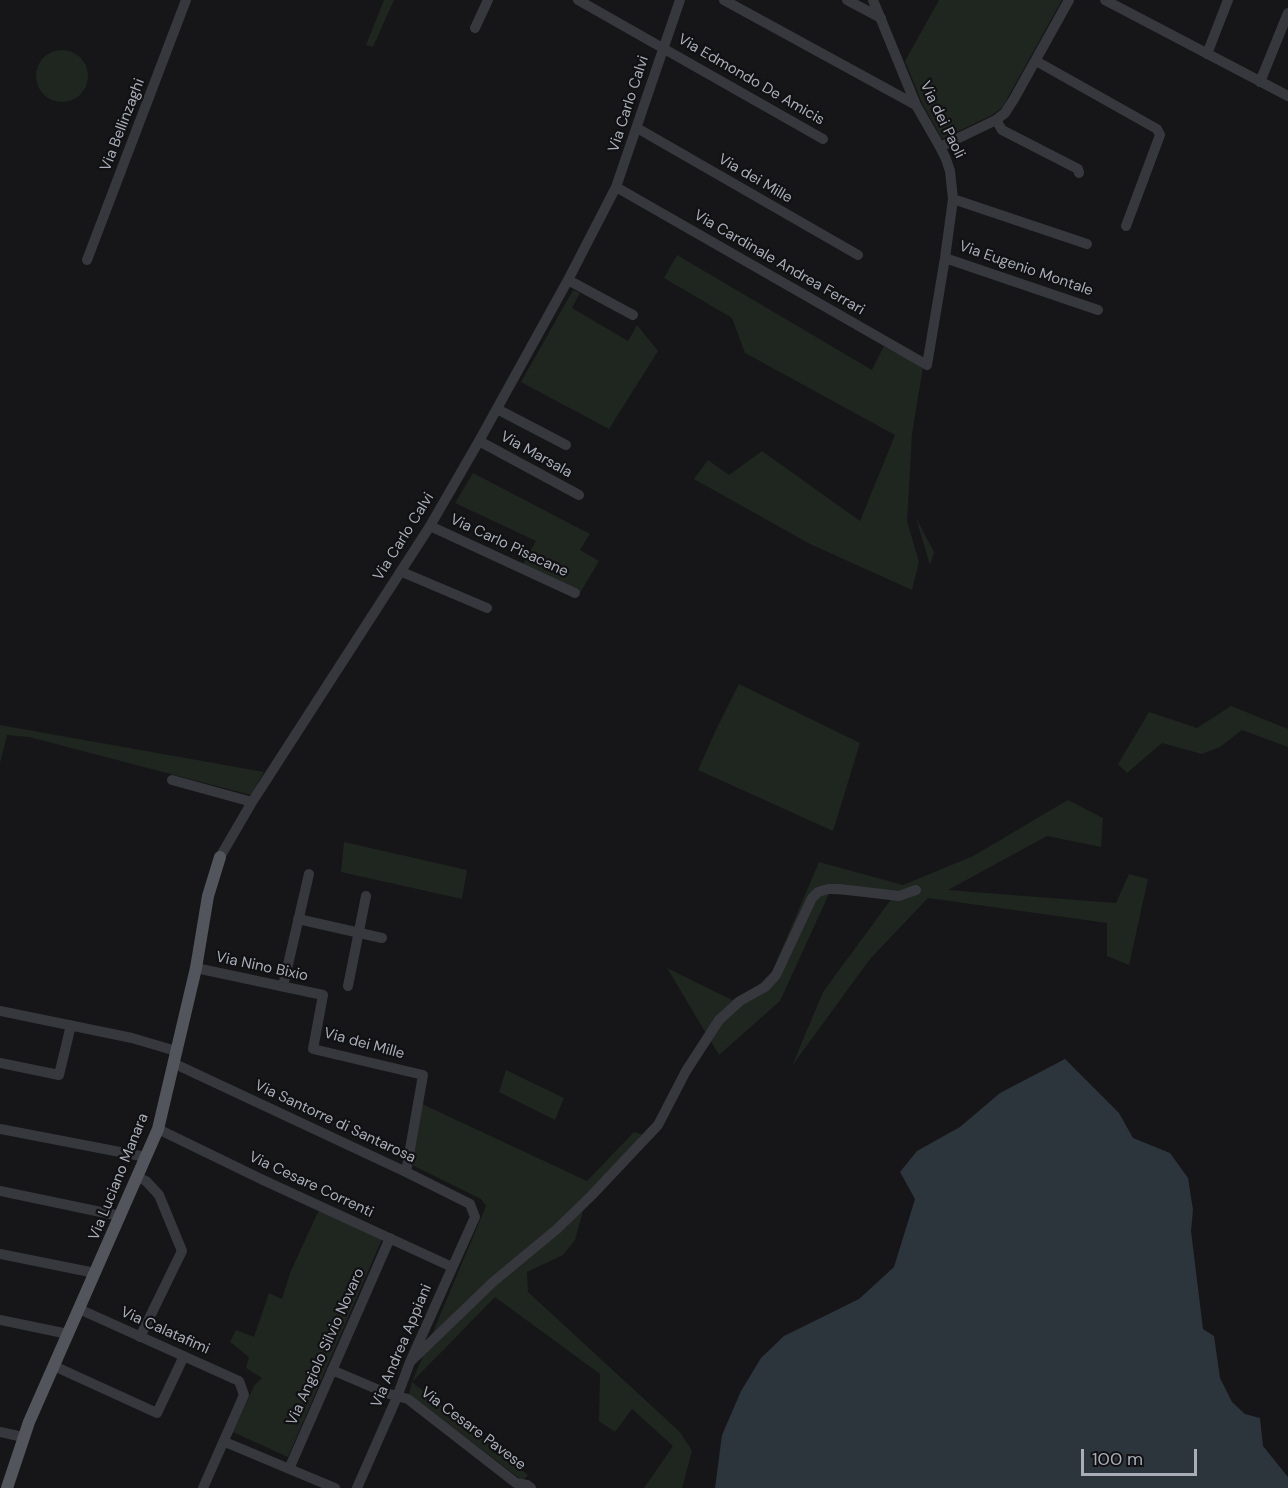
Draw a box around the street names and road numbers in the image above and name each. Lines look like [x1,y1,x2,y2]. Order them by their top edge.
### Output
street label: Via Edmondo De Amicis [674,31,828,129]
street label: Via Carlo Calvi [605,54,653,154]
street label: Via Bellinzaghi [97,76,149,174]
street label: Via dei Paoli [916,78,968,162]
street label: Via dei Mille [715,151,795,207]
street label: Via Cardinale Andrea Ferrari [690,207,868,319]
street label: Via Eugenio Montale [957,238,1095,300]
street label: Via Marsala [497,428,575,482]
street label: Via Carlo Calvi [370,490,438,584]
street label: Via Carlo Pisacane [447,511,571,581]
street label: Via Nino Bixio [214,948,310,986]
street label: Via dei Mille [322,1025,406,1063]
street label: Via Santorre di Santarosa [252,1077,418,1167]
street label: Via Luciano Manara [85,1111,153,1243]
street label: Via Cesare Correnti [246,1148,376,1222]
street label: Via Angiolo Silvio Novaro [283,1266,369,1428]
street label: Via Andrea Appiani [368,1282,436,1410]
street label: Via Calatafimi [118,1303,212,1359]
street label: Via Cesare Pavese [417,1384,529,1474]

